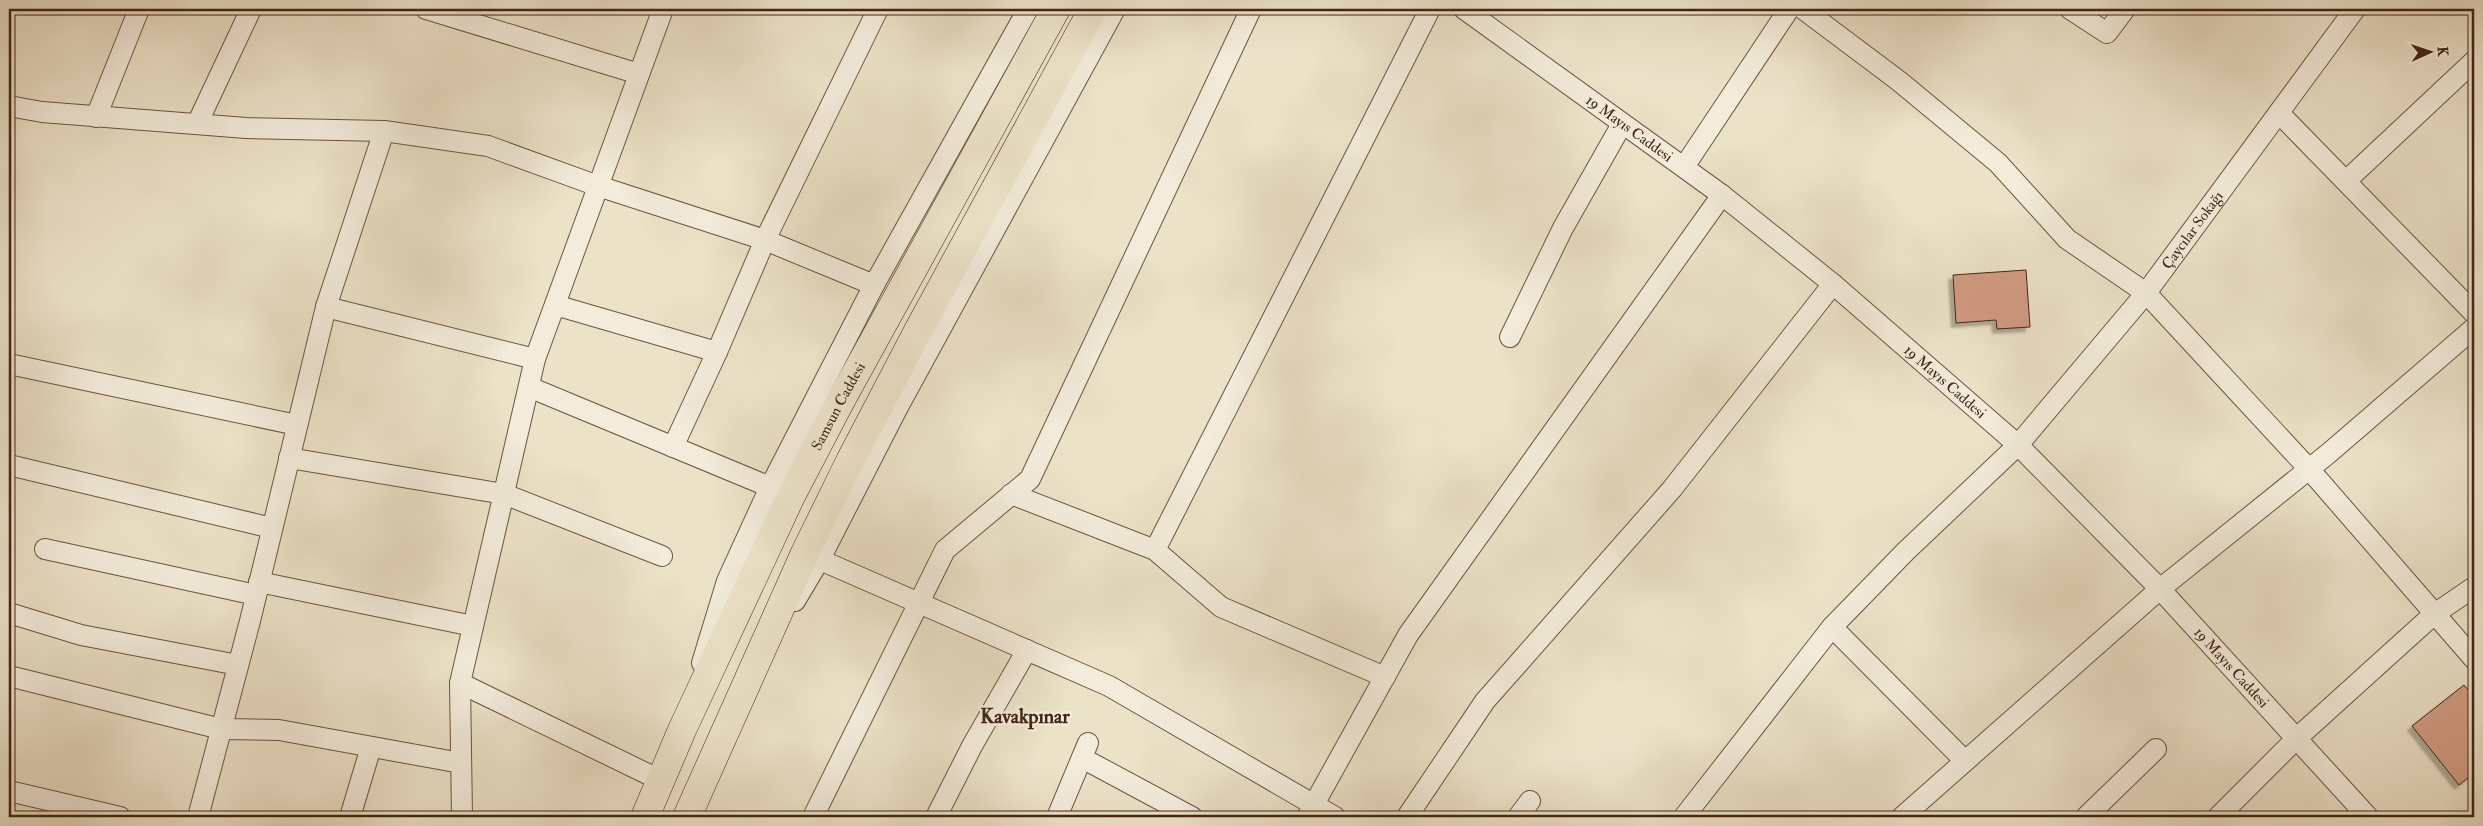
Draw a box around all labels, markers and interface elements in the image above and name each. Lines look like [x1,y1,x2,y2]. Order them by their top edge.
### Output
north arrow [2406,28,2456,78]
text: K [2434,46,2451,58]
street label: 19 Mayıs Caddesi [1582,91,1677,166]
street label: Çaycılar Sokağı [2157,187,2227,273]
street label: 19 Mayıs Caddesi [1900,341,1990,423]
street label: Samsun Caddesi [807,359,870,454]
street label: 19 Mayıs Caddesi [2190,623,2273,712]
district label: Kavakpınar [980,704,1070,730]

